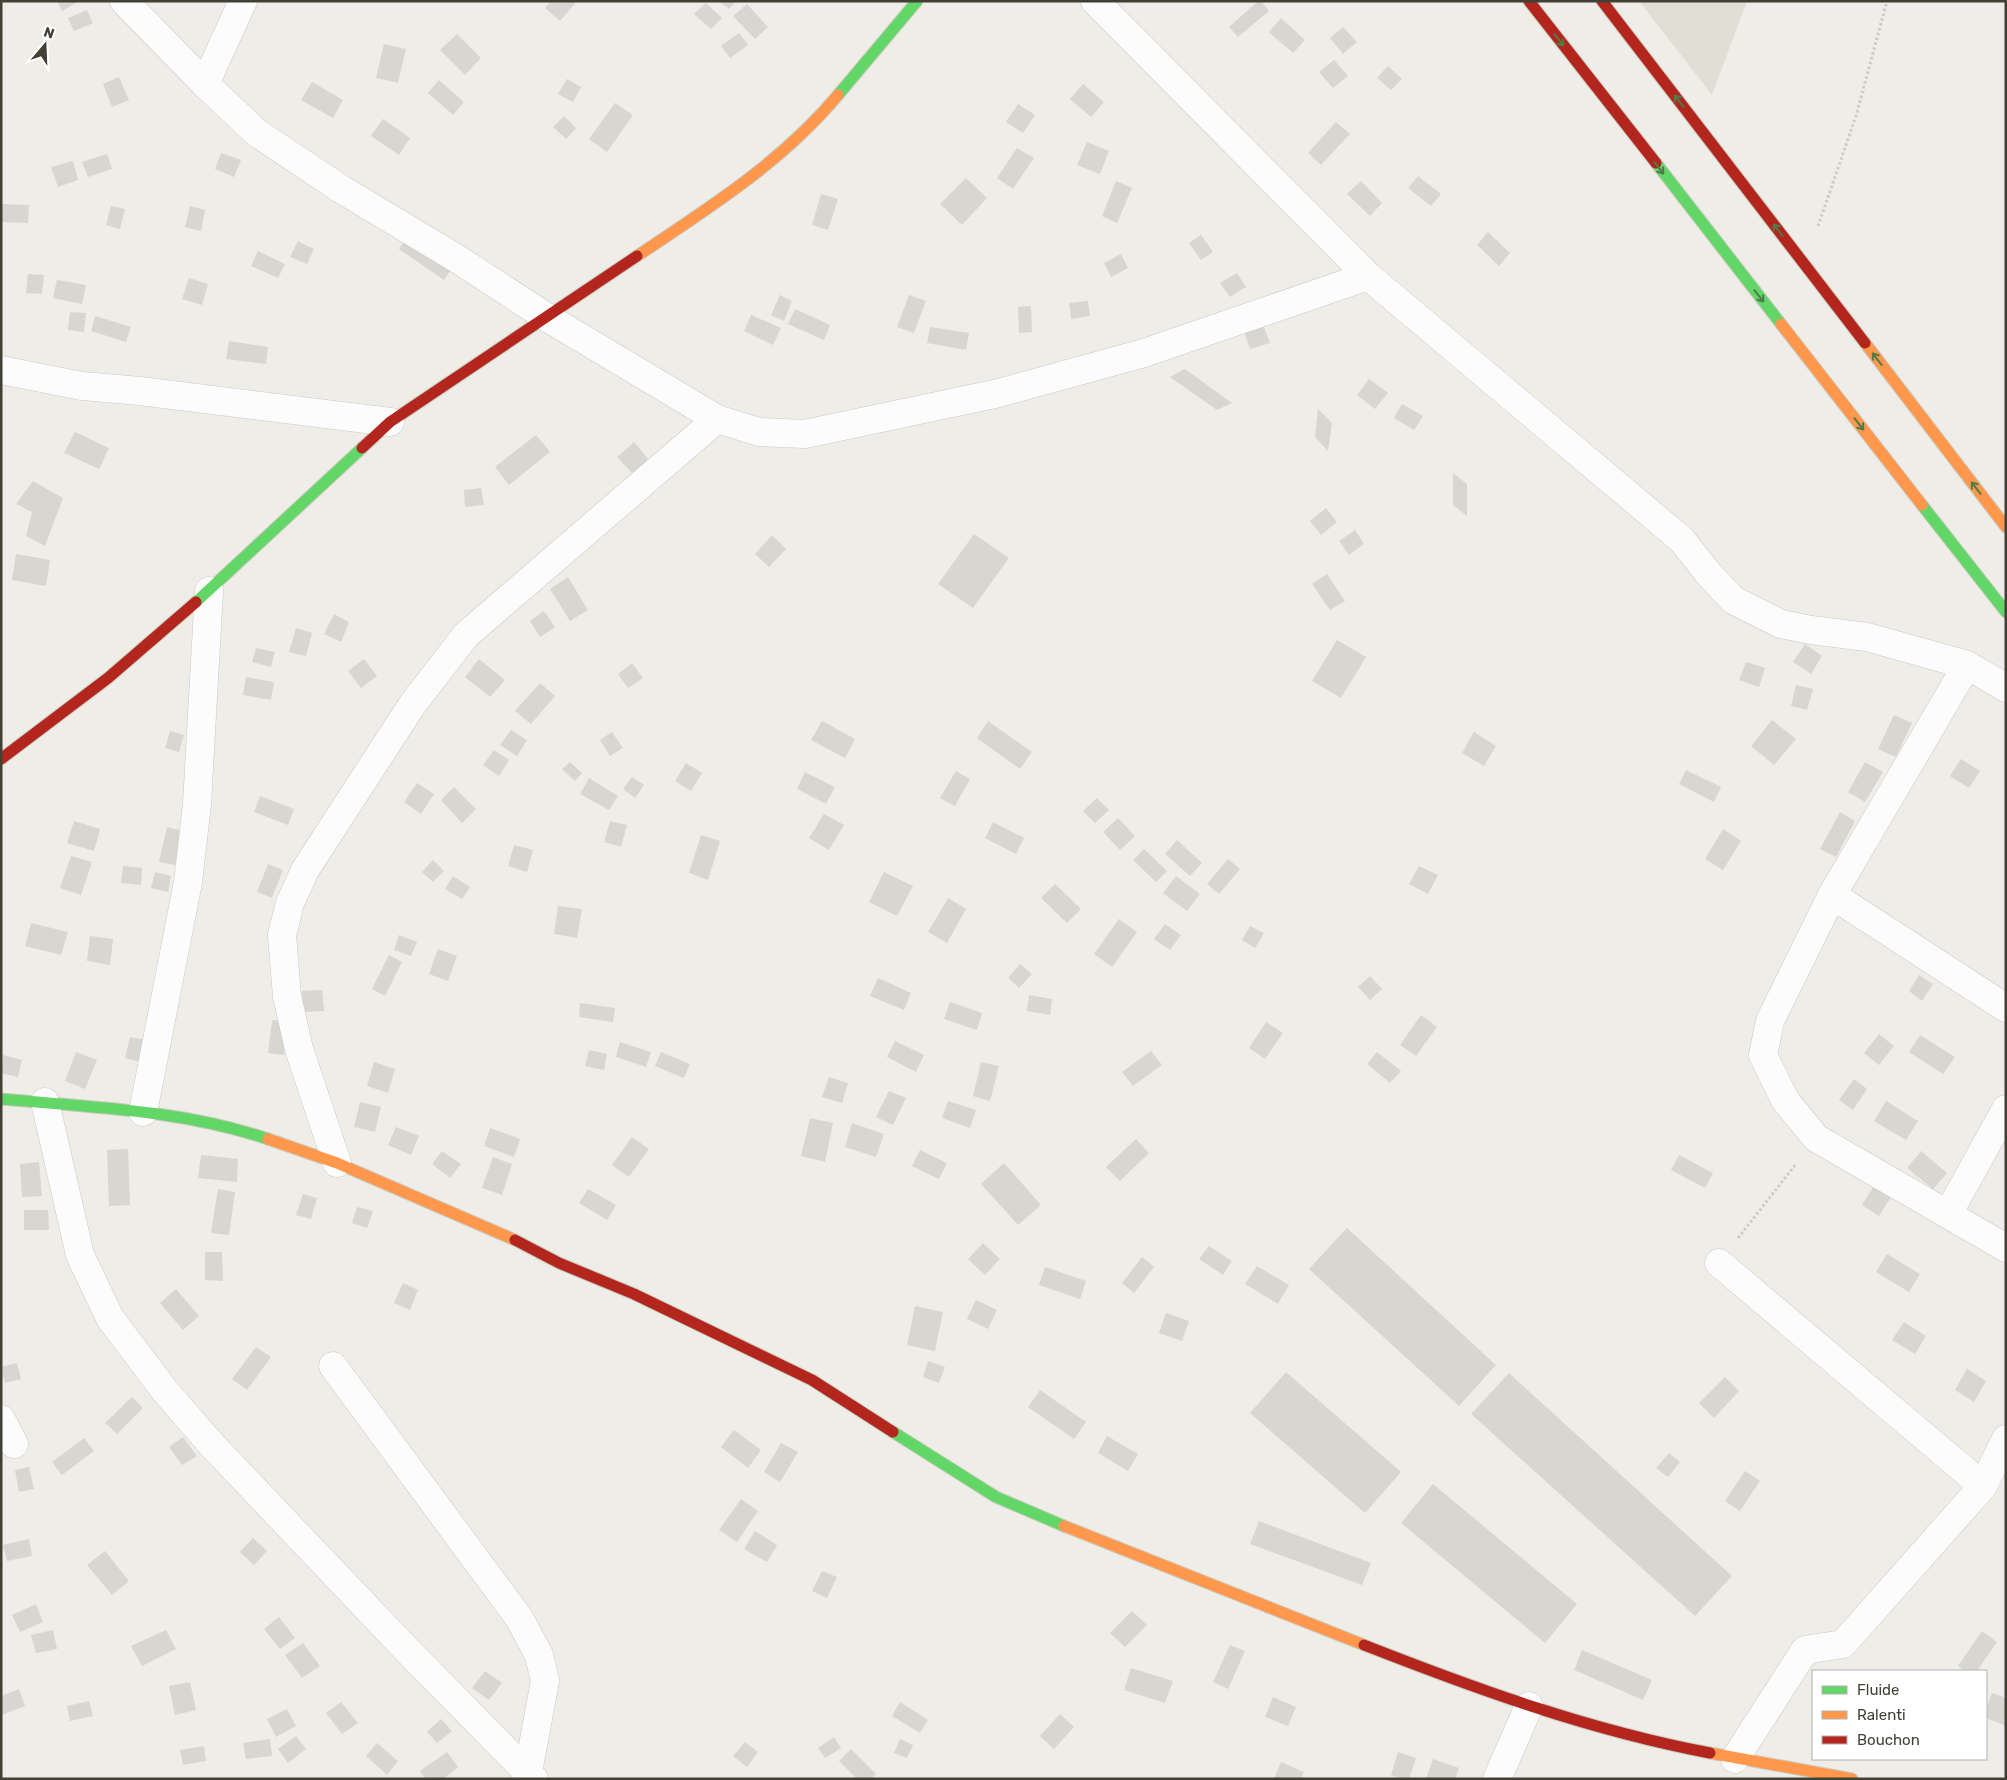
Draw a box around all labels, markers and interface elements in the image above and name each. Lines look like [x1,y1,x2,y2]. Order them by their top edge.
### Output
north arrow [20,20,70,70]
text: N [42,24,57,43]
one-way arrow [1553,33,1564,46]
one-way arrow [1674,94,1684,108]
one-way arrow [1653,161,1664,174]
one-way arrow [1773,223,1783,237]
one-way arrow [1753,289,1764,302]
one-way arrow [1872,352,1882,366]
one-way arrow [1853,417,1864,430]
one-way arrow [1971,481,1981,495]
legend [1812,1670,1987,1760]
text: Fluide [1857,1681,1899,1699]
text: Ralenti [1857,1706,1906,1724]
text: Bouchon [1857,1731,1920,1749]

